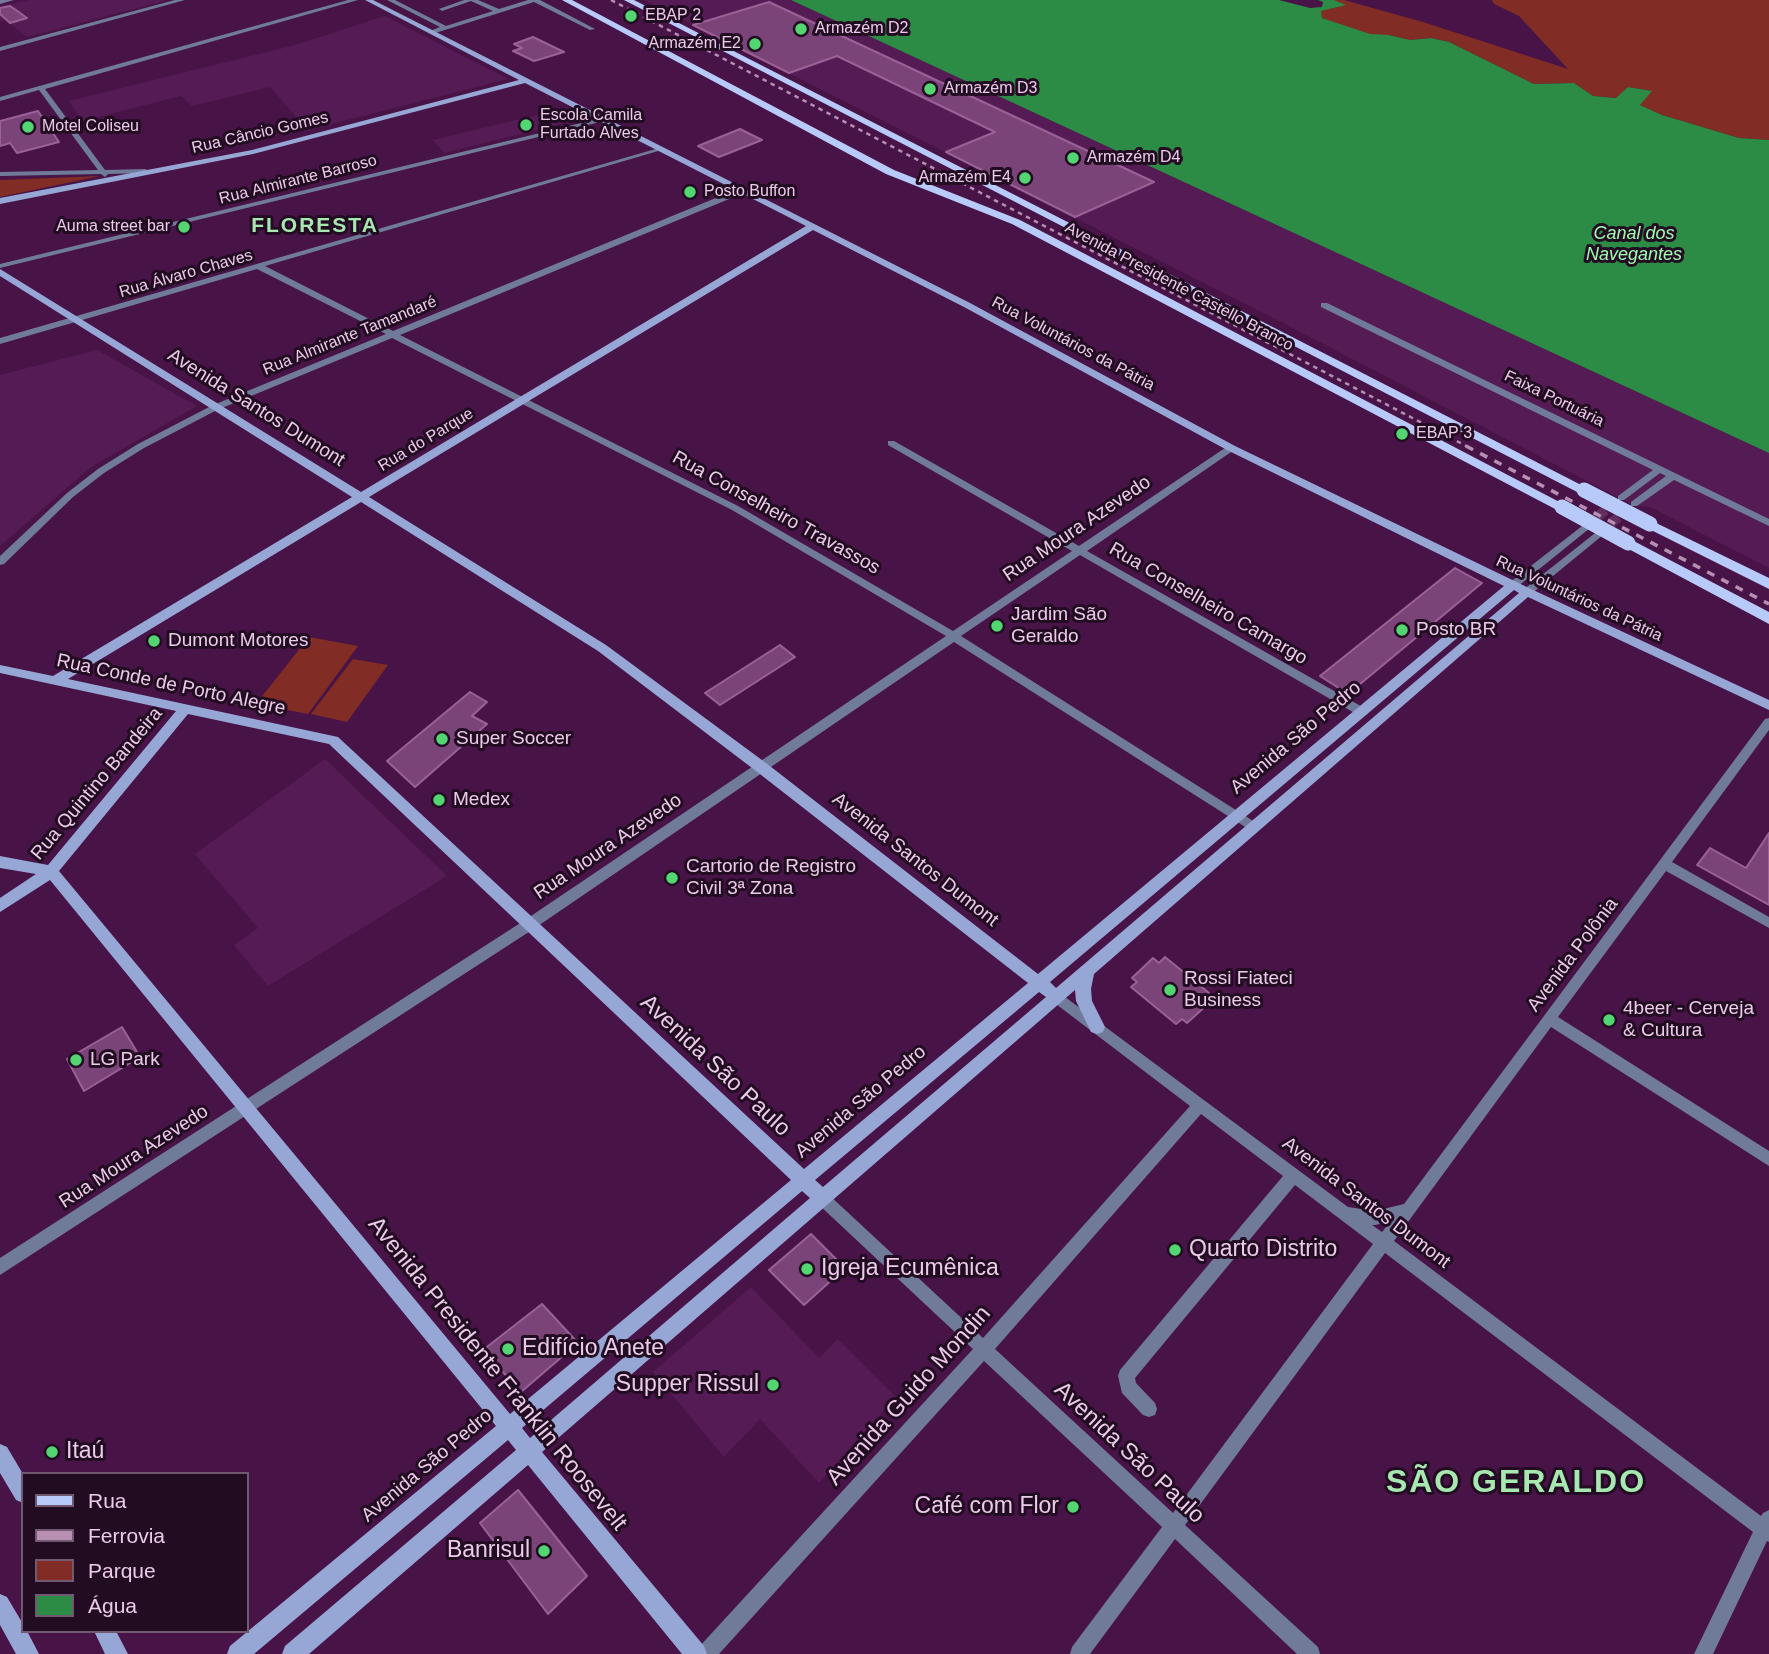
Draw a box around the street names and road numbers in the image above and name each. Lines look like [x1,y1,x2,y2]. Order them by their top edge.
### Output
street label: Rua Câncio Gomes [190,108,330,158]
street label: Rua Almirante Barroso [217,151,379,209]
street label: Avenida Presidente Castello Branco [1062,218,1296,356]
street label: Rua Álvaro Chaves [117,246,255,302]
street label: Rua Almirante Tamandaré [260,292,440,380]
street label: Rua Voluntários da Pátria [988,293,1158,395]
street label: Avenida Santos Dumont [163,344,349,472]
street label: Faixa Portuária [1501,367,1607,431]
street label: Rua do Parque [375,404,477,476]
street label: Rua Conselheiro Travassos [668,446,884,580]
street label: Rua Moura Azevedo [999,471,1155,587]
street label: Rua Conselheiro Camargo [1105,538,1311,670]
street label: Rua Voluntários da Pátria [1493,552,1665,646]
street label: Rua Conde de Porto Alegre [54,650,288,720]
street label: Avenida São Pedro [1226,677,1366,799]
street label: Rua Quintino Bandeira [26,703,168,865]
street label: Avenida Santos Dumont [827,788,1003,932]
street label: Rua Moura Azevedo [530,789,686,905]
street label: Avenida Polônia [1523,893,1623,1017]
street label: Avenida São Paulo [634,989,796,1143]
street label: Avenida São Pedro [791,1041,931,1163]
street label: Rua Moura Azevedo [55,1100,213,1214]
street label: Avenida Santos Dumont [1277,1132,1455,1274]
street label: Avenida Presidente Franklin Roosevelt [362,1211,632,1537]
street label: Avenida Guido Mondin [821,1300,997,1492]
street label: Avenida São Paulo [1048,1376,1210,1530]
street label: Avenida São Pedro [357,1405,497,1527]

